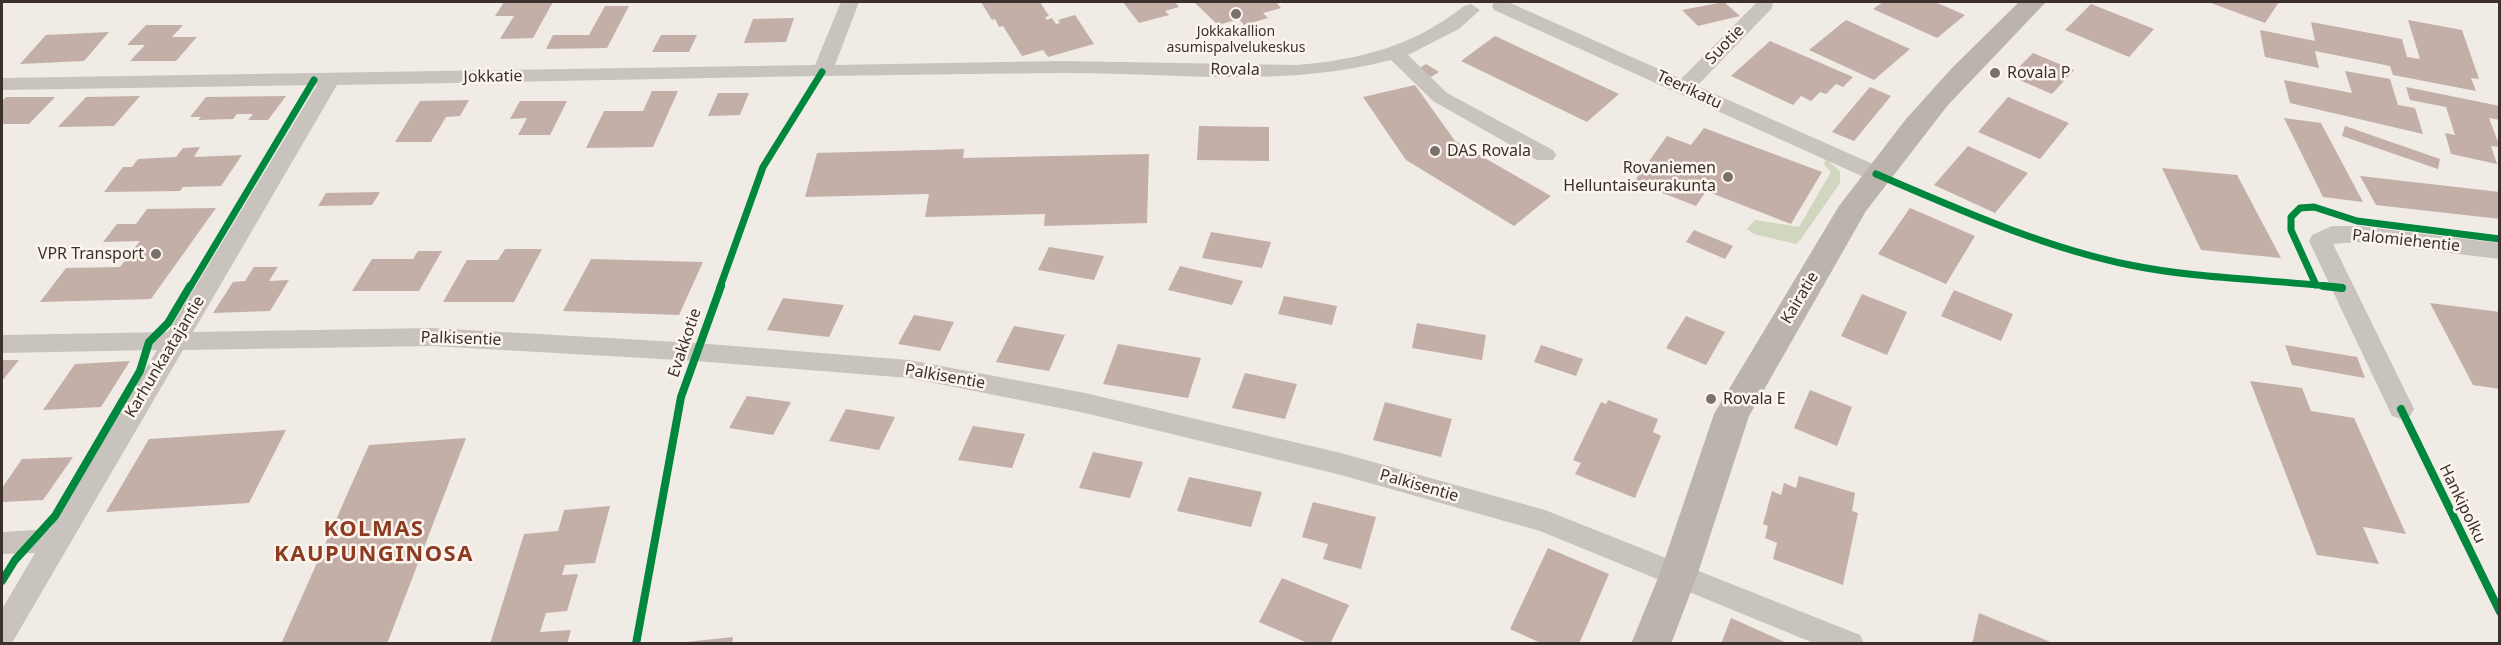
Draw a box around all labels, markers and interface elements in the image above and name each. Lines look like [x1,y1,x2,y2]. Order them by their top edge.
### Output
marker: Jokkakallion asumispalvelukeskus [1229,7,1243,21]
street label: Suotie [1702,21,1748,69]
place label: Jokkakallion asumispalvelukeskus [1167,24,1305,56]
street label: Rovala [1210,60,1260,80]
place label: Rovala P [2007,63,2070,83]
marker: Rovala P [1988,66,2002,80]
street label: Jokkatie [463,67,523,87]
street label: Teerikatu [1653,67,1725,113]
place label: DAS Rovala [1447,141,1531,161]
marker: DAS Rovala [1428,144,1442,158]
place label: Rovaniemen Helluntaiseurakunta [1563,158,1716,196]
marker: Rovaniemen Helluntaiseurakunta [1721,170,1735,184]
street label: Palomiehentie [2351,226,2461,256]
place label: VPR Transport [38,244,144,264]
marker: VPR Transport [149,247,163,261]
street label: Kairatie [1777,269,1823,327]
street label: Karhunkaatajantie [121,293,209,421]
street label: Evakkotie [664,306,706,380]
street label: Palkisentie [420,328,502,350]
street label: Palkisentie [903,361,987,393]
place label: Rovala E [1723,389,1786,409]
marker: Rovala E [1704,392,1718,406]
street label: Hankipolku [2435,461,2489,547]
street label: Palkisentie [1377,466,1461,506]
district label: KOLMAS KAUPUNGINOSA [274,517,474,568]

